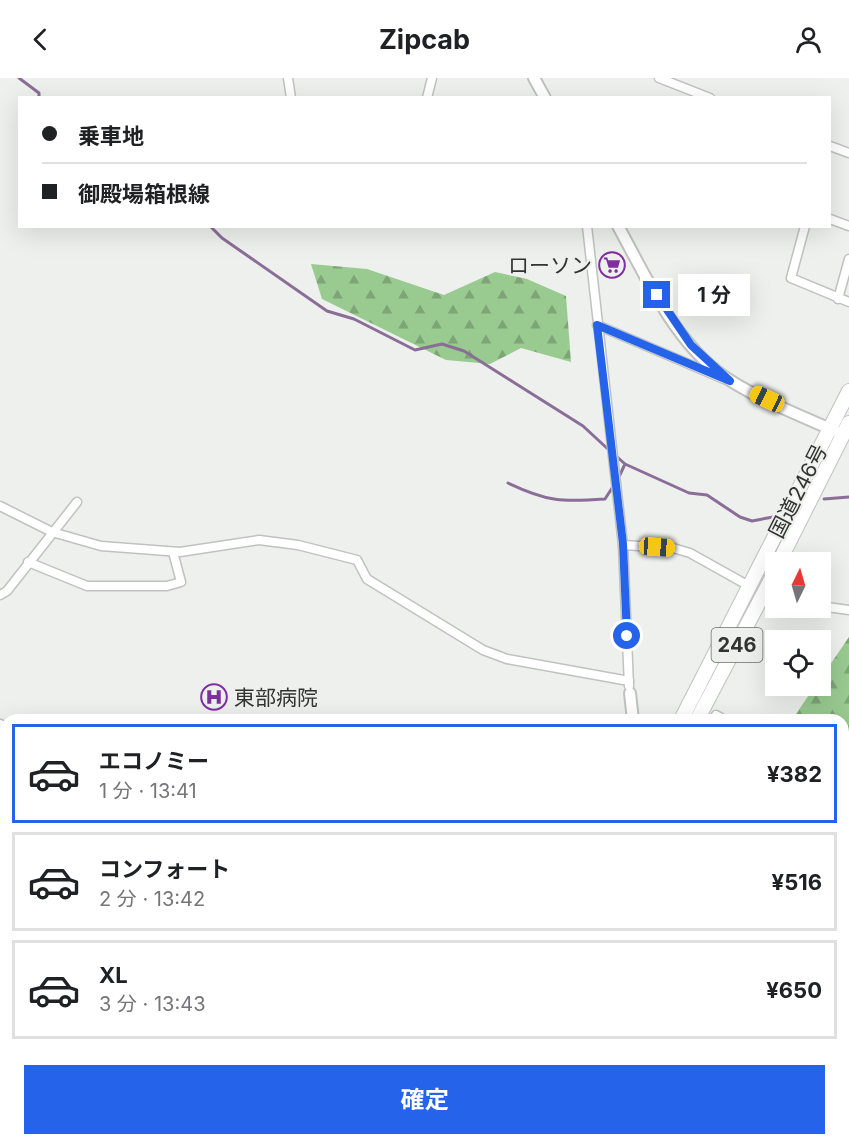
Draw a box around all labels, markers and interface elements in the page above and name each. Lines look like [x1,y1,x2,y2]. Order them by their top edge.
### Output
icon: back [24,23,57,56]
text: Zipcab [379,23,470,56]
icon: person [792,23,825,56]
text: 乗車地 [78,123,144,149]
text: 御殿場箱根線 [78,181,210,207]
supermarket icon: ローソン [597,250,627,280]
place label: ローソン [508,253,592,278]
callout: 1 分 [678,274,750,316]
route end [643,281,670,308]
text: 1 分 [697,283,731,307]
car [747,383,787,415]
street label: 国道246号 [764,440,832,542]
car [638,537,676,557]
north arrow [765,552,831,618]
map controls [765,552,831,696]
route start [613,622,640,649]
road number: 246 [712,628,762,662]
button: locate [765,630,831,696]
hospital icon: 東部病院 [199,682,229,712]
place label: 東部病院 [234,685,318,710]
icon: car [27,747,81,801]
text: エコノミー [99,748,209,774]
text: ¥382 [767,761,822,787]
text: 1 分 · 13:41 [99,779,197,803]
icon: car [27,855,81,909]
text: コンフォート [99,856,230,882]
text: ¥516 [772,869,822,895]
text: 2 分 · 13:42 [99,887,205,911]
text: XL [99,962,128,988]
icon: car [27,963,81,1017]
text: ¥650 [766,977,822,1003]
text: 3 分 · 13:43 [99,992,206,1016]
button: 確定 [24,1065,825,1134]

